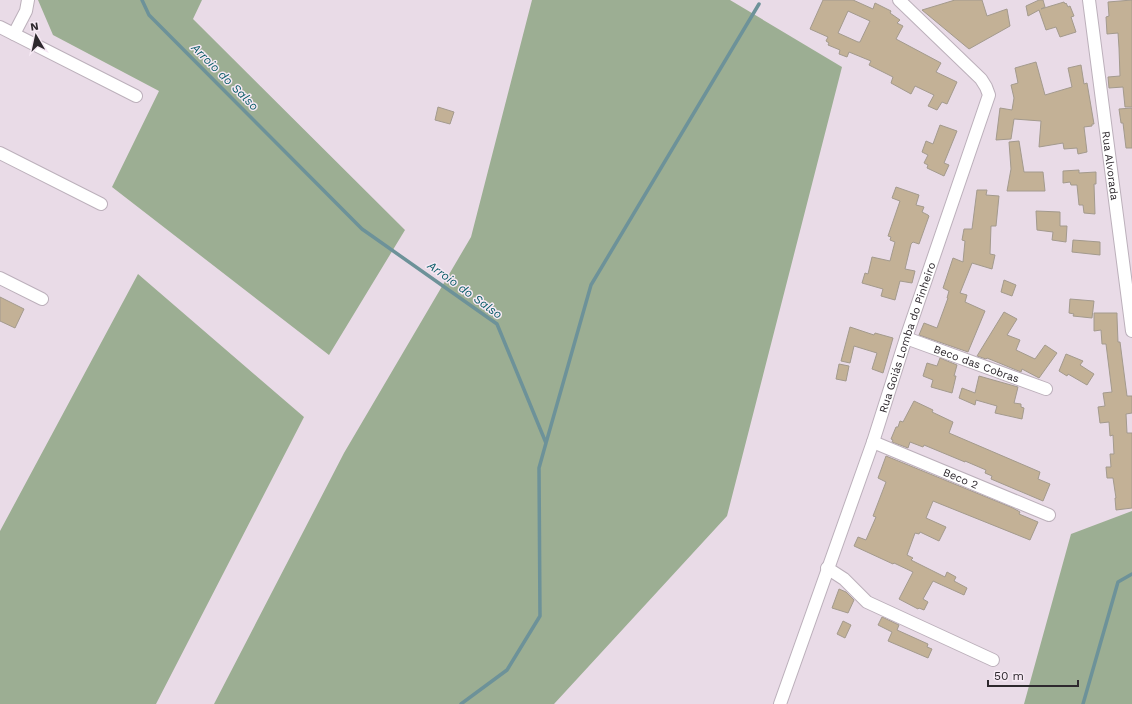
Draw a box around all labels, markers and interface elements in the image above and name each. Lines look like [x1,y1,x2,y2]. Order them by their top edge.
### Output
north arrow [16,16,56,56]
text: N [29,20,40,34]
water label: Arroio do Salso [188,40,261,113]
street label: Rua Alvorada [1099,130,1121,201]
water label: Arroio do Salso [424,258,505,322]
street label: Rua Goiás Lomba do Pinheiro [877,260,938,415]
street label: Beco das Cobras [932,343,1021,386]
street label: Beco 2 [941,466,980,492]
scale bar [988,662,1078,688]
text: 50 m [994,669,1024,683]

